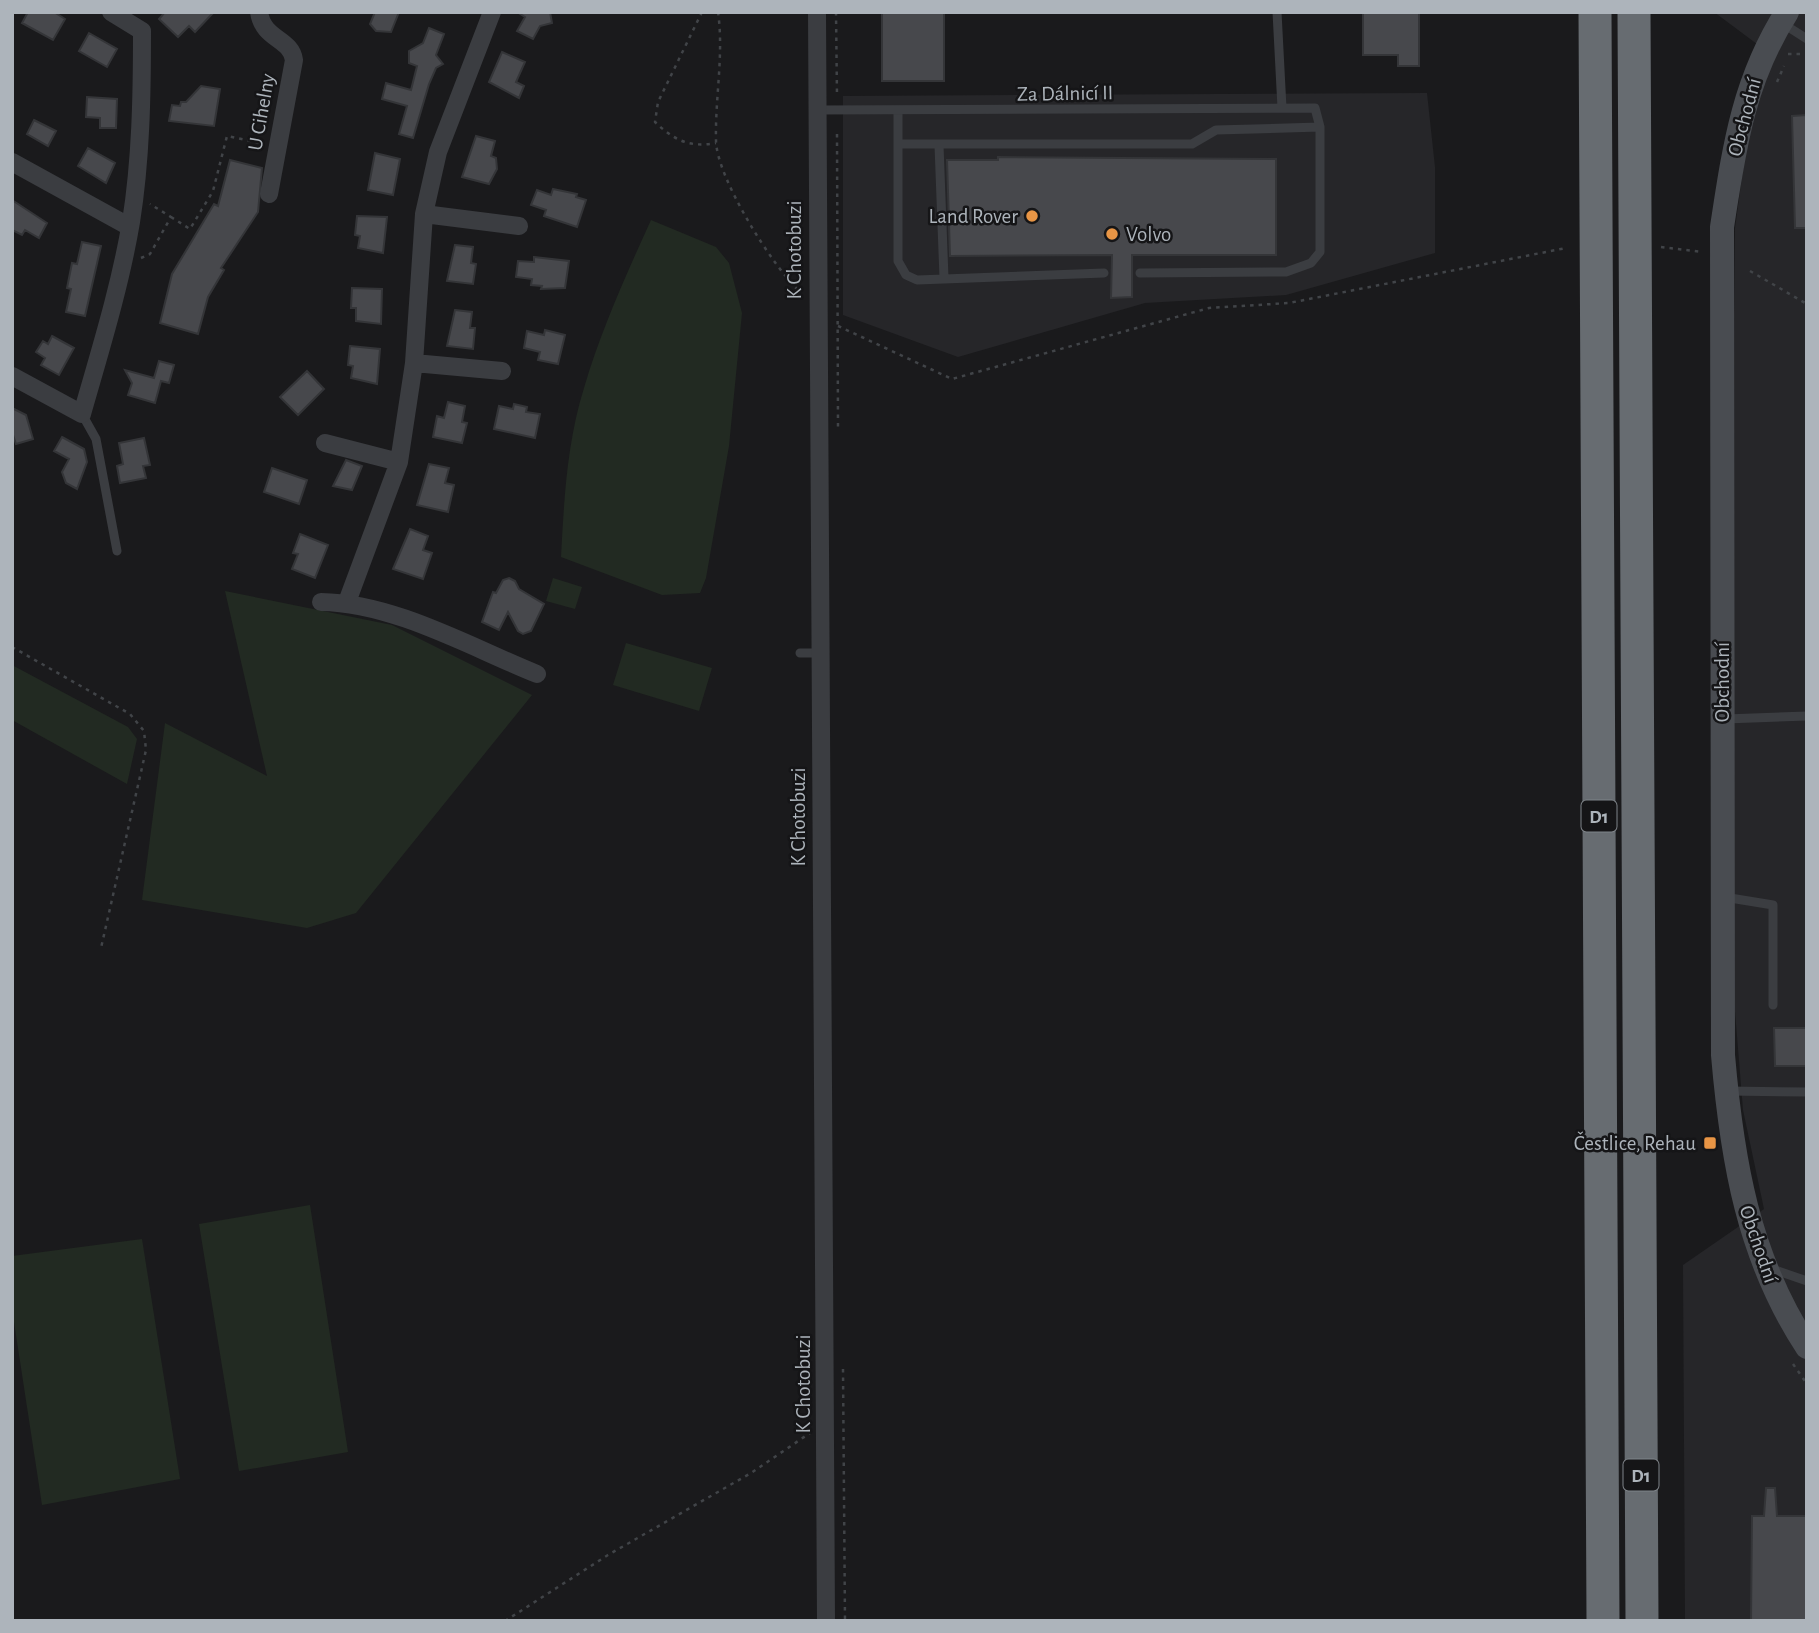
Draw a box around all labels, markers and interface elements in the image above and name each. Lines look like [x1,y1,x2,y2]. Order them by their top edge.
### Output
street label: U Cihelny [244,72,279,152]
street label: Obchodní [1724,75,1765,159]
street label: Za Dálnicí II [1017,82,1113,105]
street label: K Chotobuzi [784,200,805,300]
place label: Land Rover [929,206,1018,227]
marker: Land Rover [1024,208,1040,224]
place label: Volvo [1126,224,1171,245]
marker: Volvo [1104,226,1120,242]
street label: Obchodní [1712,641,1733,722]
street label: K Chotobuzi [788,767,809,867]
road number: D1 [1582,800,1616,832]
place label: Čestlice, Rehau [1574,1131,1696,1154]
marker: Čestlice, Rehau [1702,1135,1718,1151]
street label: Obchodní [1736,1203,1782,1286]
street label: K Chotobuzi [793,1334,814,1434]
road number: D1 [1624,1460,1658,1490]

